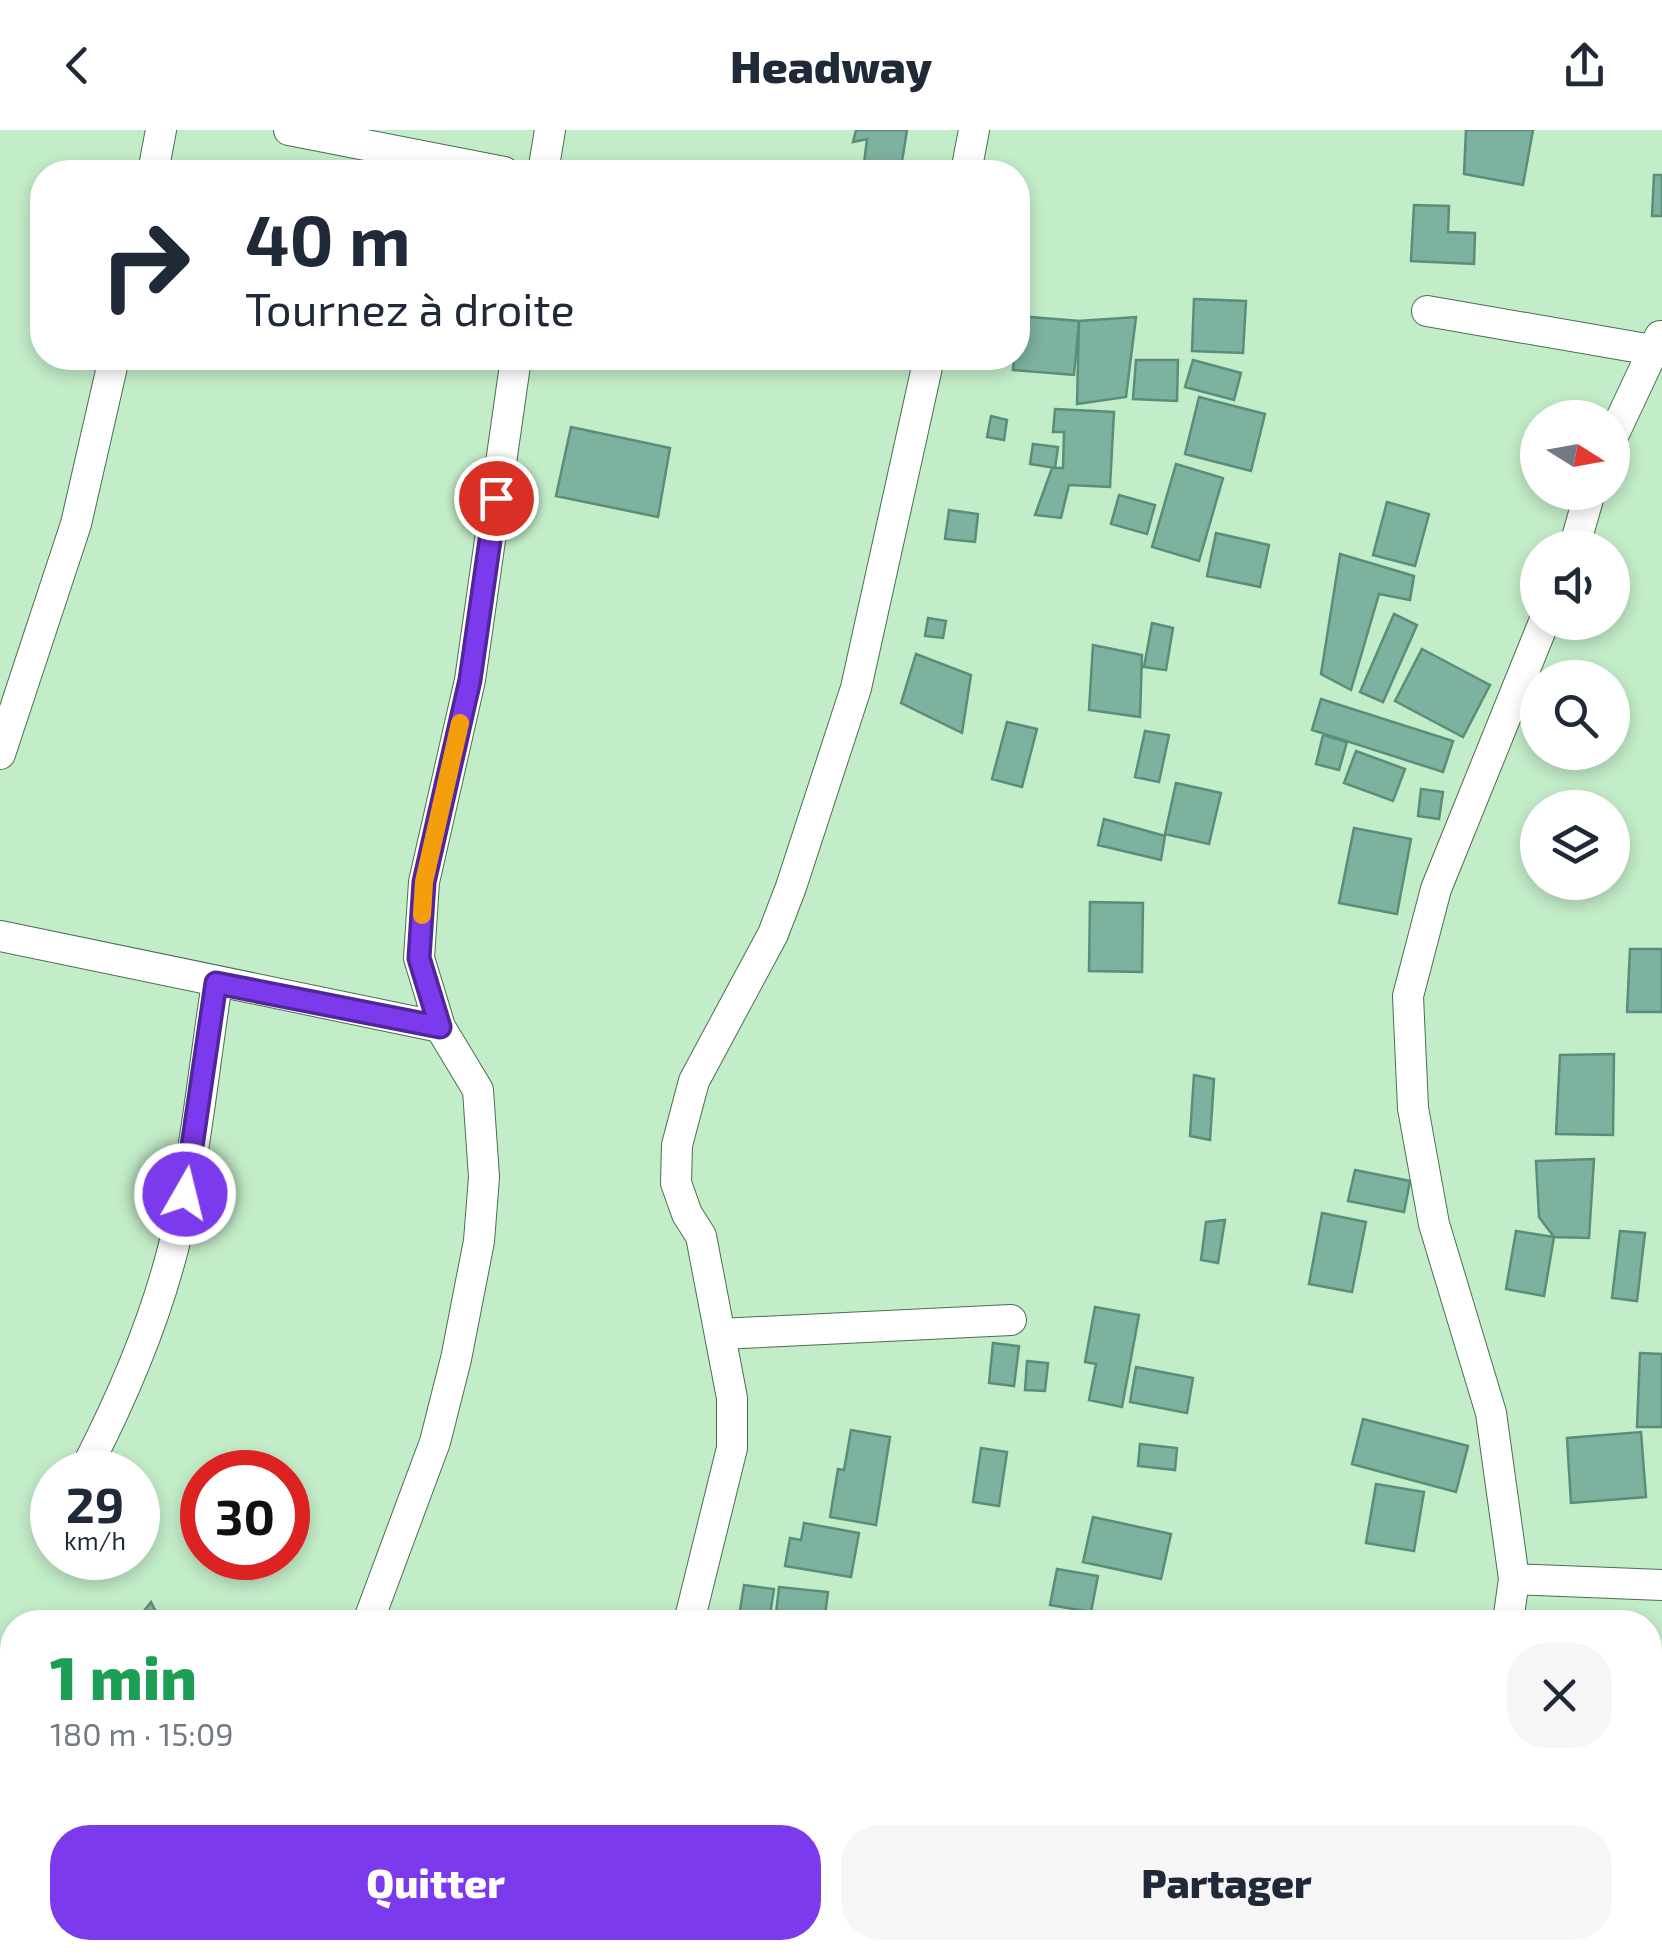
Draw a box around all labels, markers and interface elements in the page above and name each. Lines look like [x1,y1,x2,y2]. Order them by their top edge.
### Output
icon: back [50,38,105,93]
text: Headway [730,38,932,92]
icon: share [1557,38,1612,93]
text: 40 m [245,196,411,280]
icon: right [80,200,210,330]
text: Tournez à droite [245,281,575,335]
north arrow [1520,400,1630,510]
map controls [1520,400,1630,900]
pin [454,456,539,541]
icon: arrive [469,471,524,526]
button: sound [1520,530,1630,640]
button: search [1520,660,1630,770]
button: layers [1520,790,1630,900]
position arrow [133,1142,237,1246]
speed limit sign: 30 [180,1450,310,1580]
text: 29 [66,1473,124,1533]
text: km/h [64,1525,126,1555]
text: 1 min [50,1640,197,1712]
button: close [1507,1643,1612,1748]
text: 180 m · 15:09 [50,1714,234,1752]
button: Quitter [50,1825,821,1940]
button: Partager [841,1825,1612,1940]

